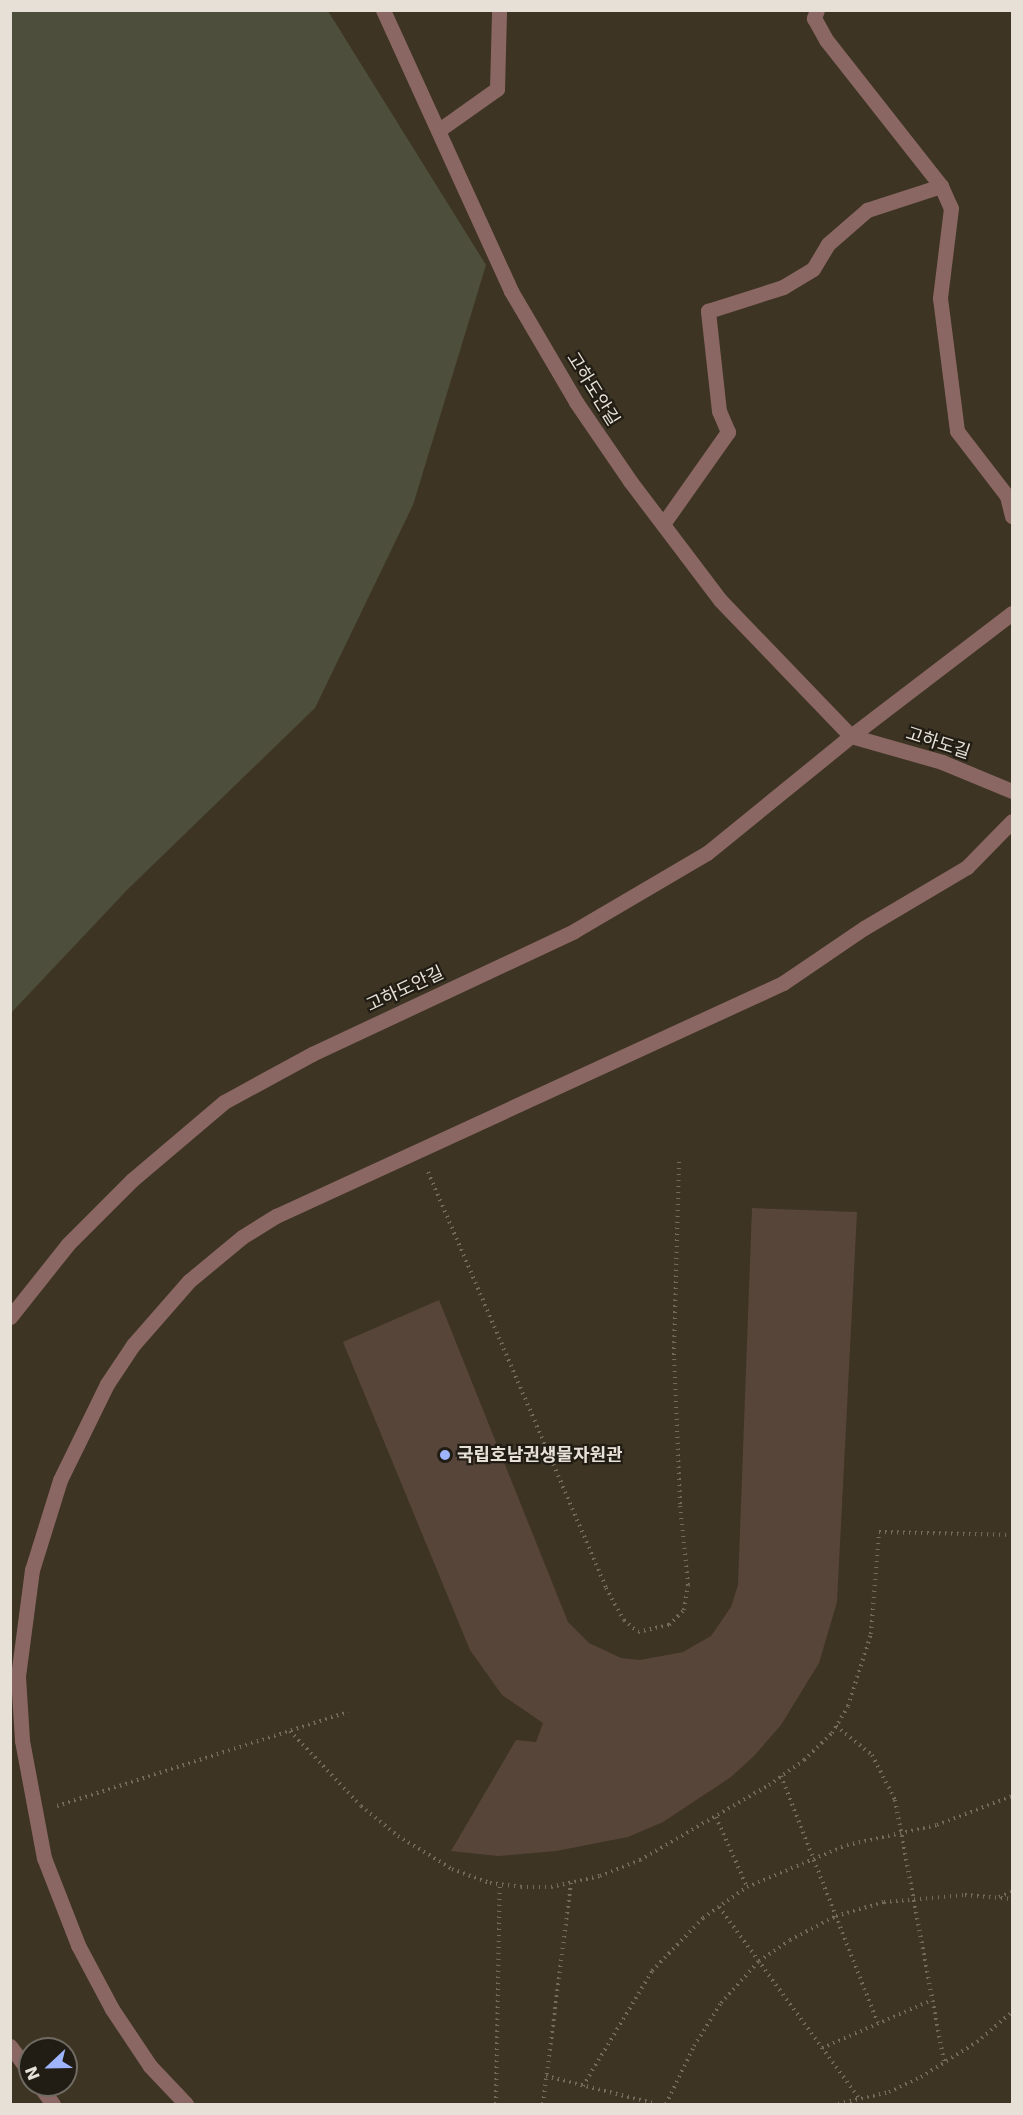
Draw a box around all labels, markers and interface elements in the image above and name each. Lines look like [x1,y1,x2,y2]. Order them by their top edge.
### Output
street label: 고하도안길 [562,348,624,430]
street label: 고하도길 [903,722,973,764]
street label: 고하도안길 [363,962,447,1016]
place label: 국립호남권생물자원관 [457,1444,623,1466]
marker: 국립호남권생물자원관 [438,1448,452,1462]
north arrow [18,2037,78,2097]
text: N [21,2063,44,2083]

